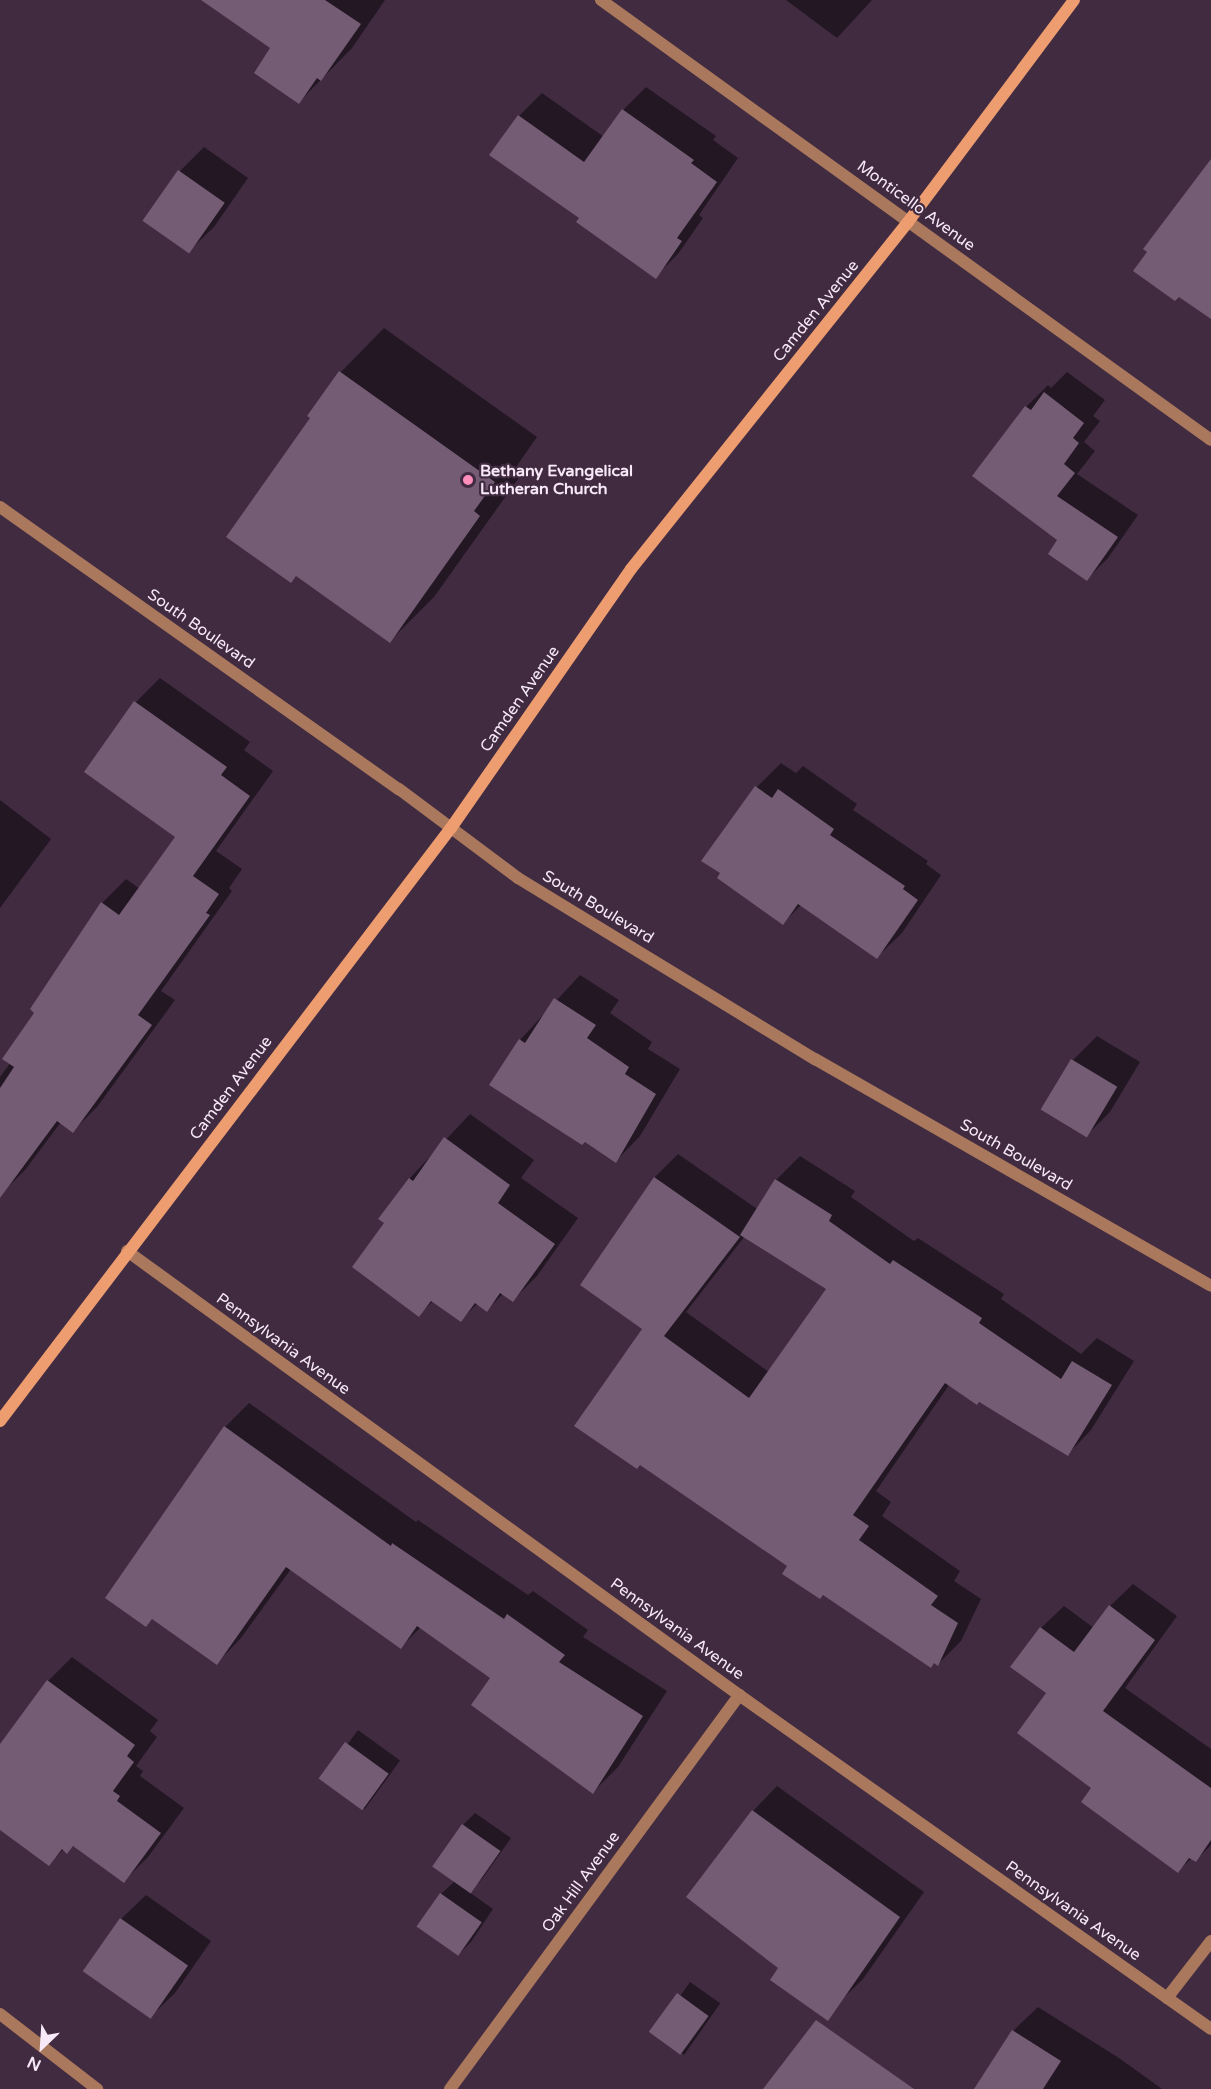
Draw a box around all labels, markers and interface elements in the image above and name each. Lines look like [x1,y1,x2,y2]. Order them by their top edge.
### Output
street label: Monticello Avenue [853,157,979,255]
street label: Camden Avenue [769,256,863,366]
place label: Bethany Evangelical Lutheran Church [480,461,633,499]
marker: Bethany Evangelical Lutheran Church [461,473,475,487]
street label: South Boulevard [144,585,258,673]
street label: Camden Avenue [476,642,564,756]
street label: South Boulevard [539,866,657,948]
street label: Camden Avenue [186,1032,276,1144]
street label: South Boulevard [957,1115,1075,1195]
street label: Pennsylvania Avenue [212,1289,354,1399]
street label: Pennsylvania Avenue [606,1574,748,1684]
street label: Oak Hill Avenue [538,1828,624,1936]
street label: Pennsylvania Avenue [1002,1857,1144,1965]
north arrow [12,2017,72,2077]
text: N [24,2052,44,2075]

